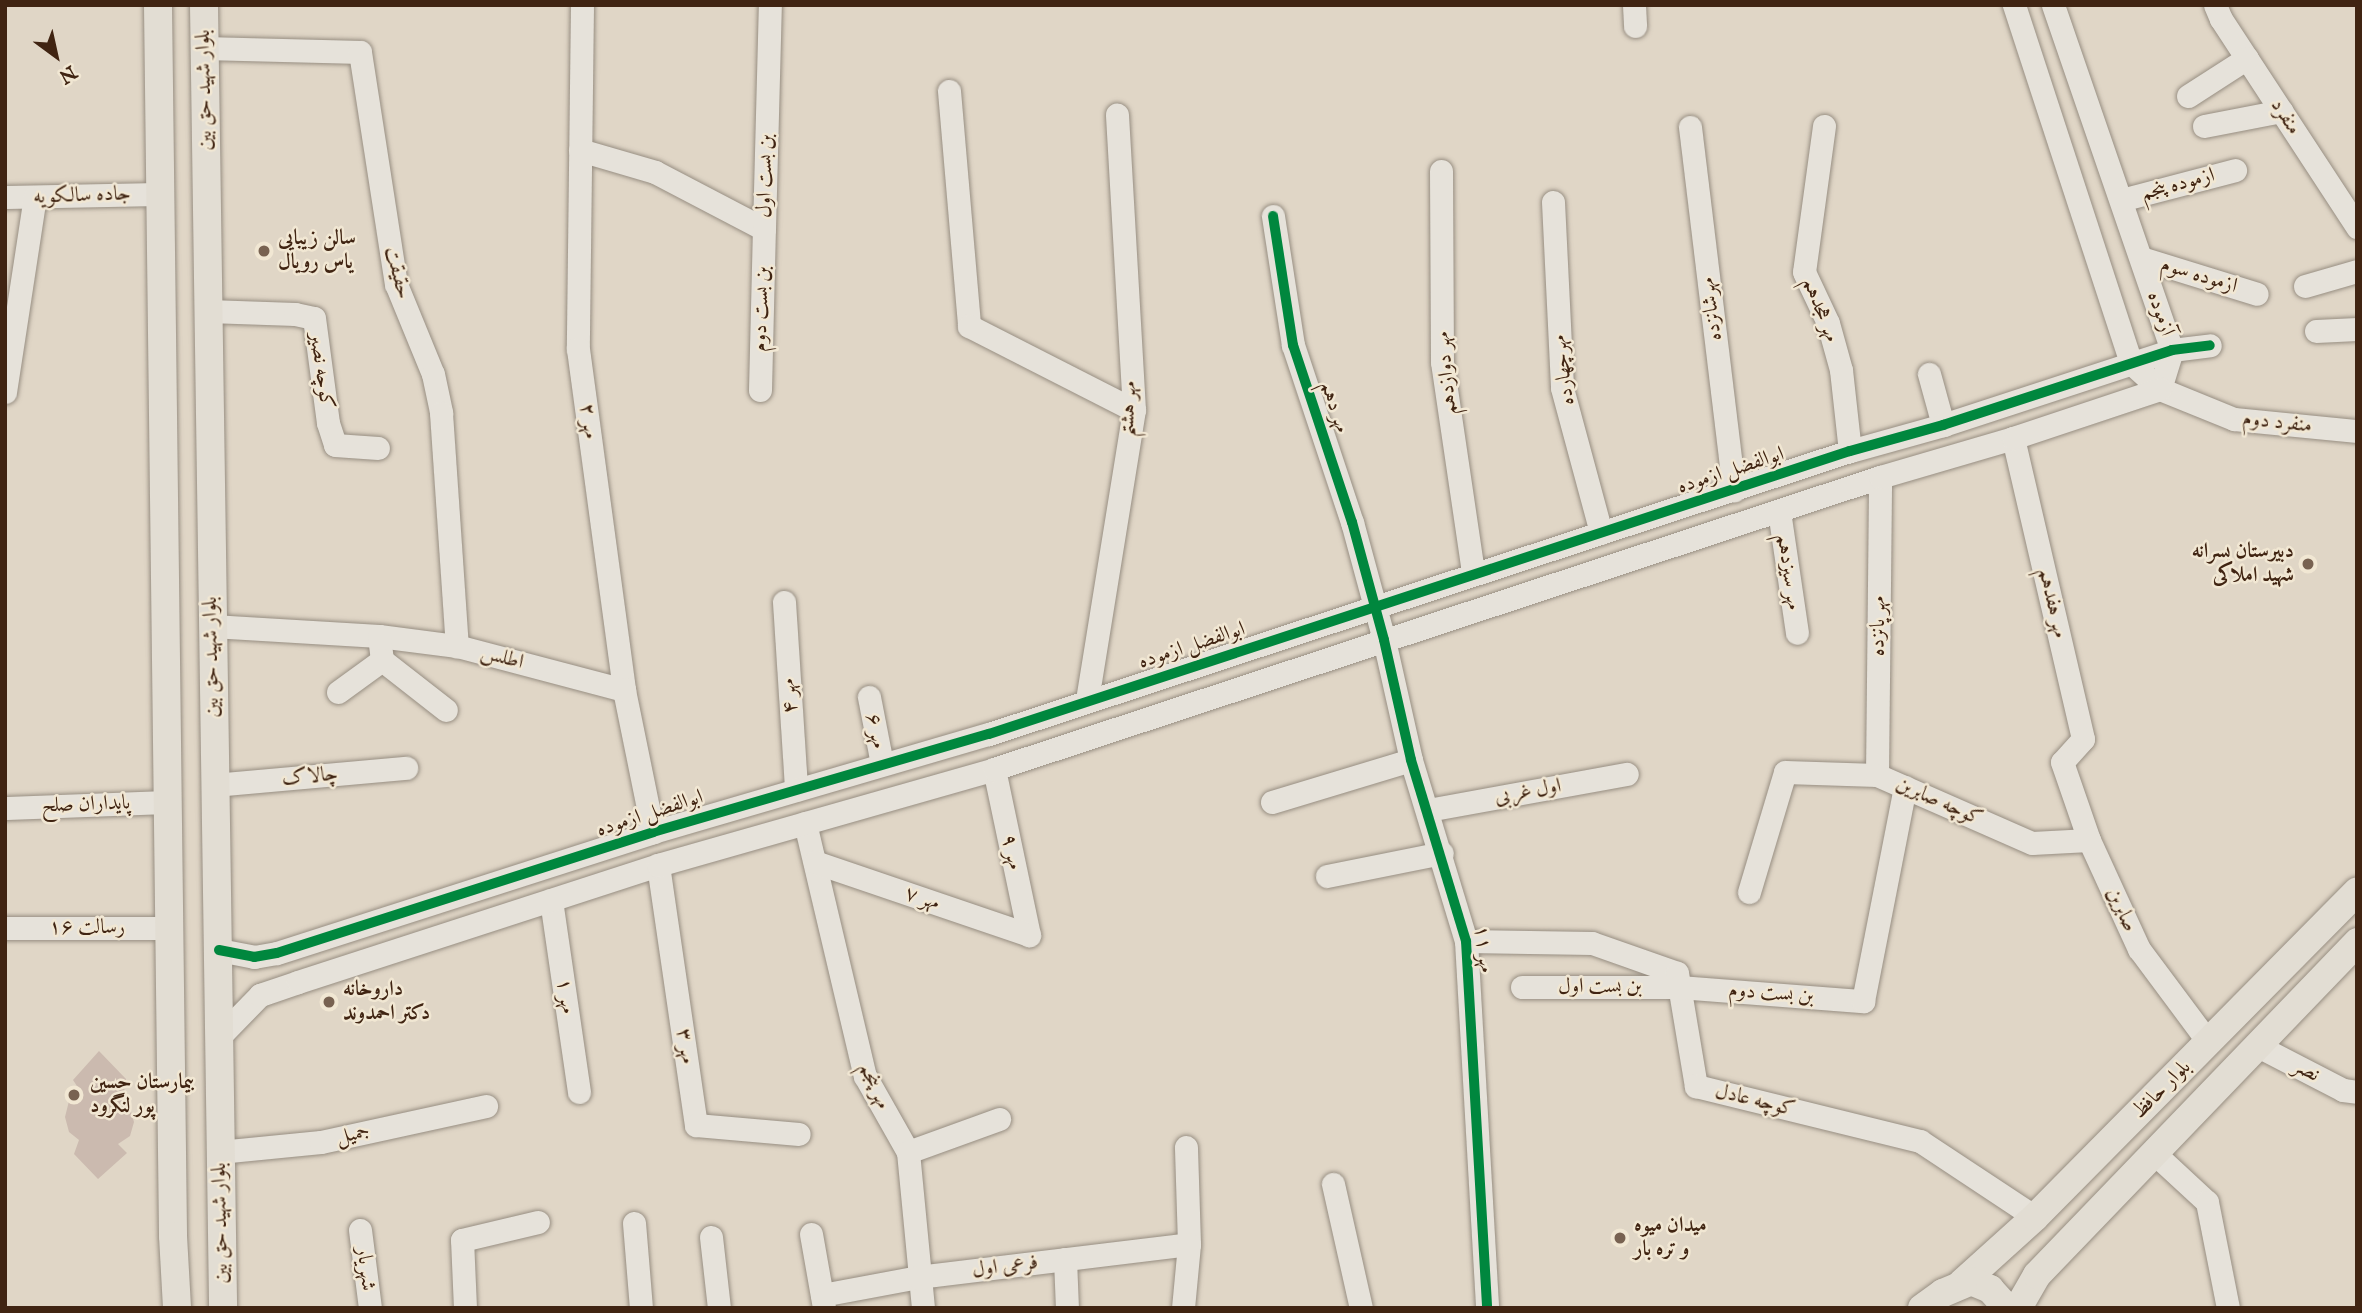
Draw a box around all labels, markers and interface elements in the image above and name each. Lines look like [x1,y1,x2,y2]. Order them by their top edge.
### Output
north arrow [21,21,91,91]
street label: بلوار شهید حق بین [191,29,219,151]
text: N [54,59,81,88]
street label: منفرد [2264,94,2306,140]
street label: بن بست اول [753,134,779,218]
street label: ازموده پنجم [2138,163,2218,207]
street label: جاده سالکویه [33,182,131,210]
place label: سالن زیبایی یاس رویال [278,226,356,276]
marker: سالن زیبایی یاس رویال [256,243,272,259]
street label: حقیقت [378,244,416,302]
street label: ازموده سوم [2158,252,2240,300]
street label: بن بست دوم [748,266,776,352]
street label: مهر هجدهم [1796,274,1844,346]
street label: مهرشانزده [1696,276,1728,342]
street label: آزموده [2141,288,2179,340]
street label: مهر دوازدهم [1431,330,1463,416]
street label: کوچه نصیر [303,331,339,411]
street label: مهرچهارده [1547,333,1581,407]
street label: مهر دهم [1314,378,1354,436]
street label: مهر هشتم [1115,380,1143,438]
street label: مهر ۲ [573,402,603,440]
street label: منفرد دوم [2241,407,2313,439]
street label: ابوالفضل ازموده [1674,442,1788,500]
street label: مهر سیزدهم [1770,533,1806,611]
place label: دبیرستان پسرانه شهید املاکی [2192,539,2294,589]
marker: دبیرستان پسرانه شهید املاکی [2300,556,2316,572]
street label: مهر هفدهم [2032,566,2072,640]
street label: بلوار شهید حق بین [198,596,226,718]
street label: مهر پانزده [1866,596,1892,656]
street label: ابوالفضل ازموده [1135,617,1249,675]
street label: اطلس [478,640,526,676]
street label: مهر ۴ [776,678,804,714]
street label: مهر ۶ [859,711,891,751]
street label: چالاک [281,762,339,792]
street label: کوچه صابرین [1892,772,1986,832]
street label: اول غربی [1493,774,1563,810]
street label: ابوالفضل ازموده [593,785,707,843]
street label: پایداران صلح [41,791,131,819]
street label: مهر ۹ [995,832,1027,872]
street label: مهر ۷ [901,881,943,917]
street label: صابرین [2100,884,2142,936]
street label: رسالت ۱۶ [49,915,125,941]
street label: مهر ۱۱ [1468,924,1498,974]
street label: بن بست اول [1558,974,1642,1000]
place label: داروخانه دکتر احمدوند [343,977,430,1027]
street label: مهر ۱ [550,977,580,1015]
street label: بن بست دوم [1727,978,1815,1010]
marker: داروخانه دکتر احمدوند [321,994,337,1010]
street label: مهر ۳ [670,1027,700,1065]
street label: نصر [2289,1054,2323,1088]
street label: بلوار حافظ [2127,1055,2197,1125]
street label: مهر پنجم [853,1059,895,1113]
place label: بیمارستان حسین پور لنگرود [90,1070,194,1120]
street label: کوچه عادل [1712,1079,1798,1123]
marker: بیمارستان حسین پور لنگرود [64,1085,84,1105]
street label: جمیل [334,1119,372,1151]
street label: بلوار شهید حق بین [207,1162,235,1284]
place label: میدان میوه و تره بار [1634,1213,1707,1263]
marker: میدان میوه و تره بار [1612,1230,1628,1246]
street label: شهریار [350,1246,380,1292]
street label: فرعی اول [971,1250,1039,1284]

